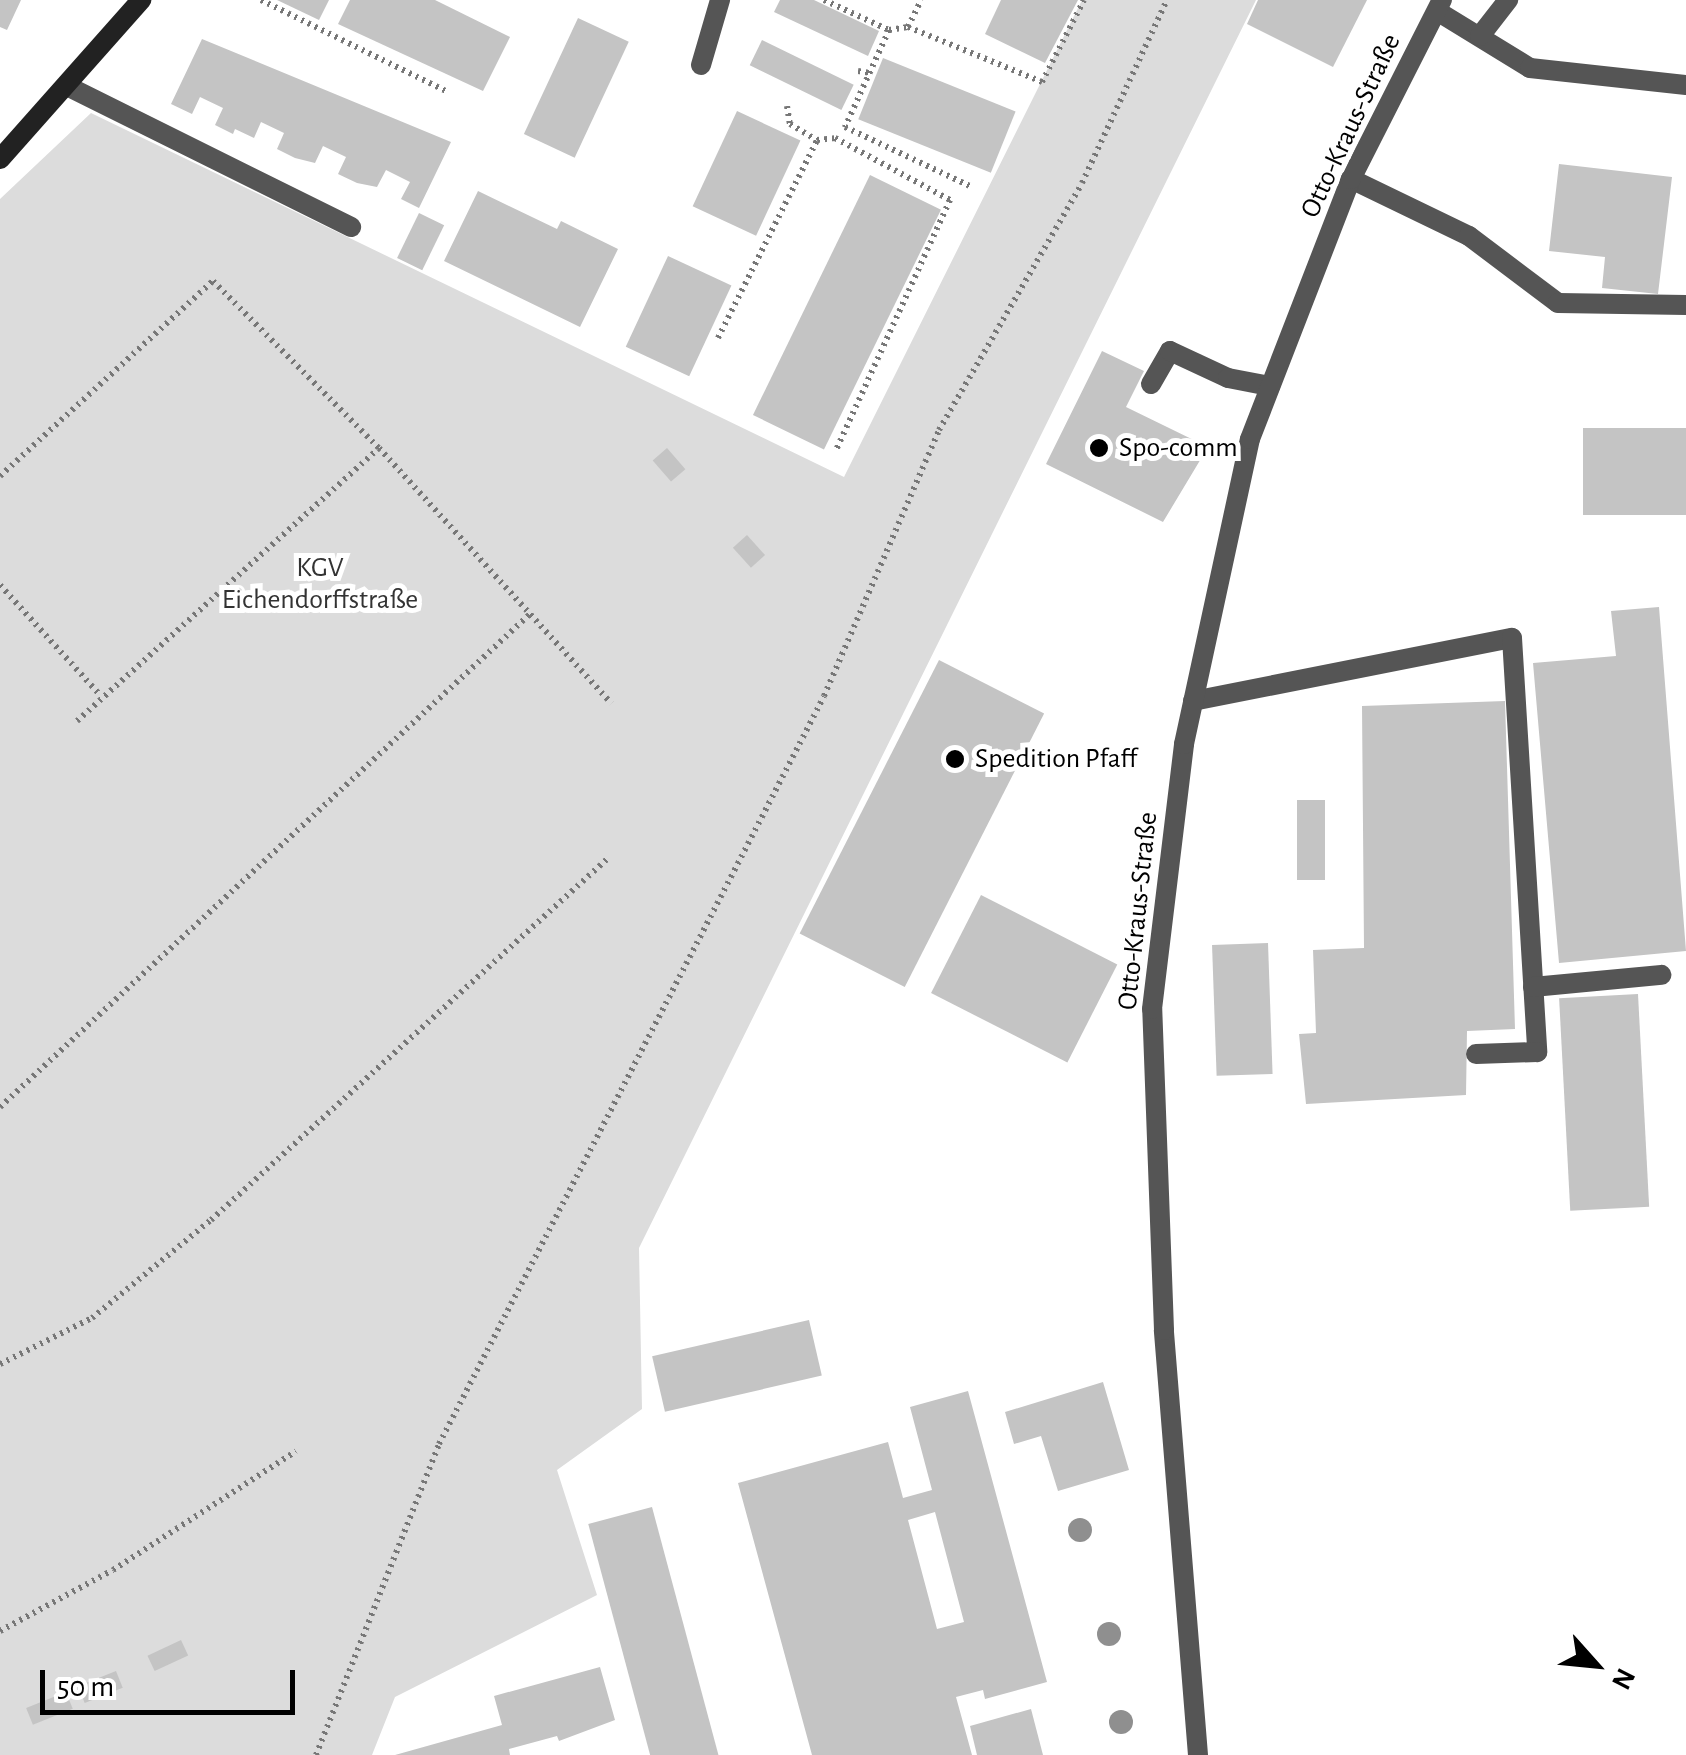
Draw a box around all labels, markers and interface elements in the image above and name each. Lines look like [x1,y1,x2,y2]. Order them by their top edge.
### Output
street label: Otto-Kraus-Straße [1294,29,1408,223]
place label: Spo-comm [1119,431,1238,465]
marker: Spo-comm [1088,437,1110,459]
park label: KGV Eichendorffstraße [222,551,418,617]
place label: Spedition Pfaff [975,742,1137,776]
marker: Spedition Pfaff [944,748,966,770]
street label: Otto-Kraus-Straße [1111,810,1165,1012]
north arrow [1546,1615,1646,1715]
scale bar [45,1650,300,1712]
text: N [1606,1664,1640,1694]
text: 50 m [57,1672,114,1702]

